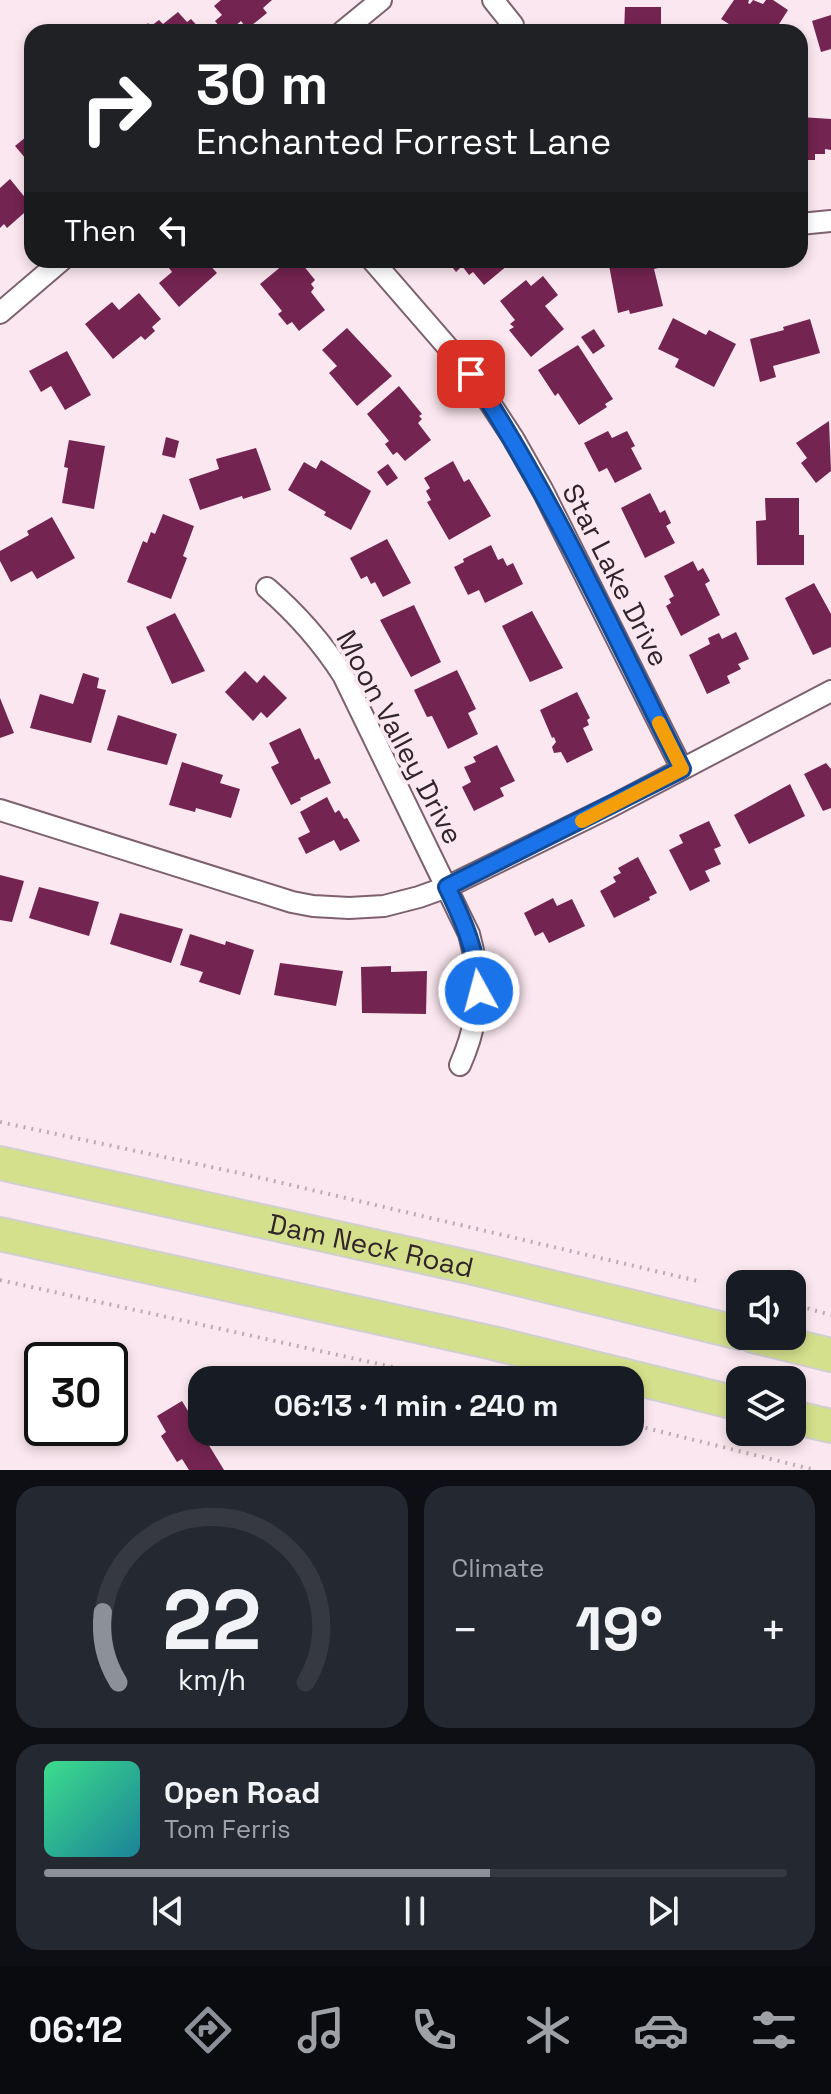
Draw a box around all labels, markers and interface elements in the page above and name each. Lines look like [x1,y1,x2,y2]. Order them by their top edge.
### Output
text: 30 m [196,49,328,120]
icon: right [64,56,168,160]
text: Enchanted Forrest Lane [196,119,611,165]
icon: left [152,208,196,252]
text: Then [64,211,136,250]
pin [437,340,505,408]
icon: arrive [449,352,493,396]
street label: Star Lake Drive [554,478,678,672]
street label: Moon Valley Drive [328,624,472,850]
position arrow [437,949,521,1033]
street label: Dam Neck Road [265,1205,477,1286]
map controls [726,1270,806,1446]
button: sound [726,1270,806,1350]
speed limit sign: 30 [24,1342,128,1446]
button: layers [726,1366,806,1446]
text: 06:13 · 1 min · 240 m [274,1386,558,1425]
text: Climate [452,1551,544,1585]
text: 22 [162,1567,261,1673]
text: 19° [575,1591,663,1668]
text: − [452,1602,479,1658]
text: + [760,1602,787,1658]
text: km/h [178,1662,246,1698]
text: Open Road [164,1773,320,1812]
text: Tom Ferris [164,1812,291,1846]
icon: previous [146,1889,190,1933]
icon: pause [393,1889,437,1933]
icon: next [641,1889,685,1933]
icon: directions [180,2002,236,2058]
icon: music [293,2002,349,2058]
icon: phone [406,2002,462,2058]
icon: climate [520,2002,576,2058]
icon: car [633,2002,689,2058]
icon: filters [746,2002,802,2058]
text: 06:12 [29,2007,123,2053]

